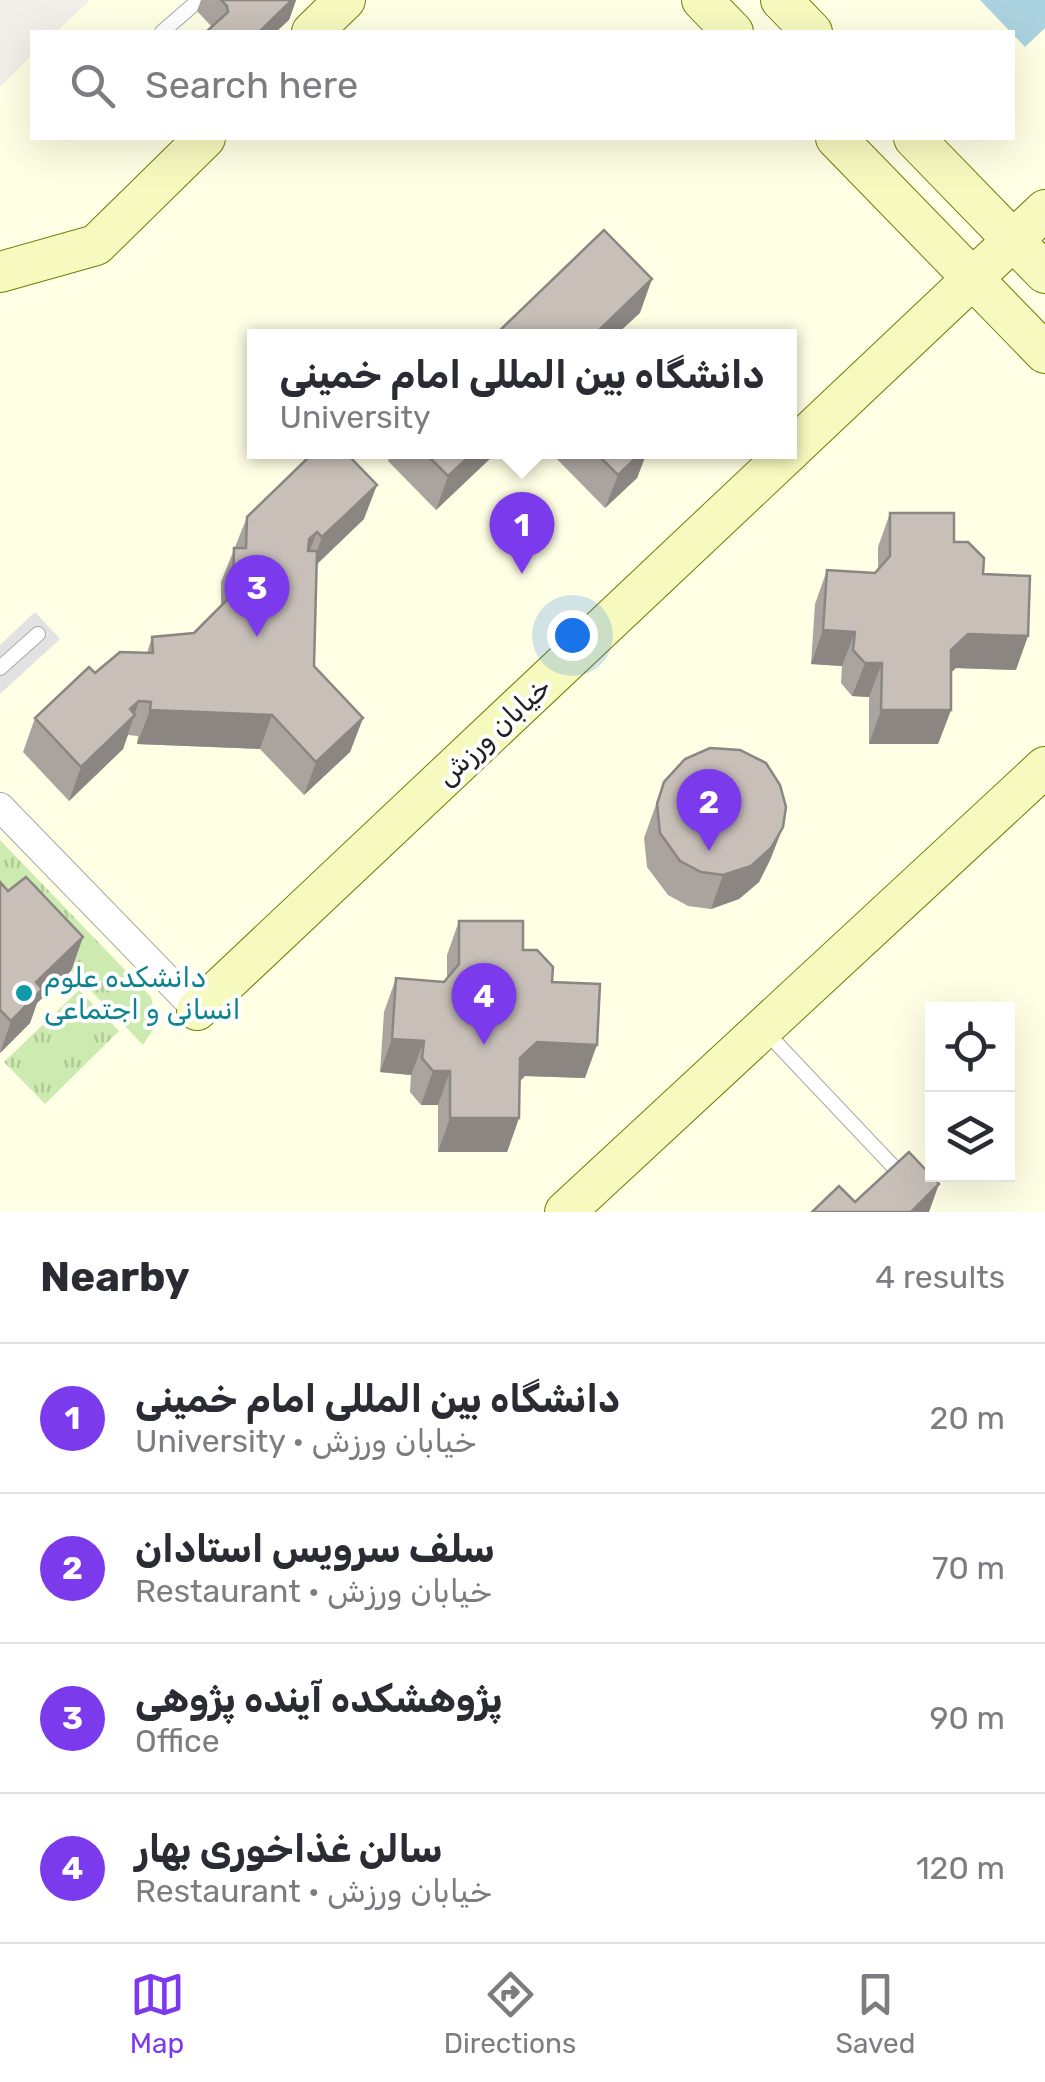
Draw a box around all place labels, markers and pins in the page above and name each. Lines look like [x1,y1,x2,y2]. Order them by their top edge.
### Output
pin: 1 [490,492,554,574]
pin: 3 [224,554,290,637]
pin: 2 [676,768,742,851]
place label: دانشکده علوم انسانی و اجتماعی [44,961,241,1026]
pin: 4 [452,962,516,1045]
marker: دانشکده علوم انسانی و اجتماعی [13,982,35,1004]

